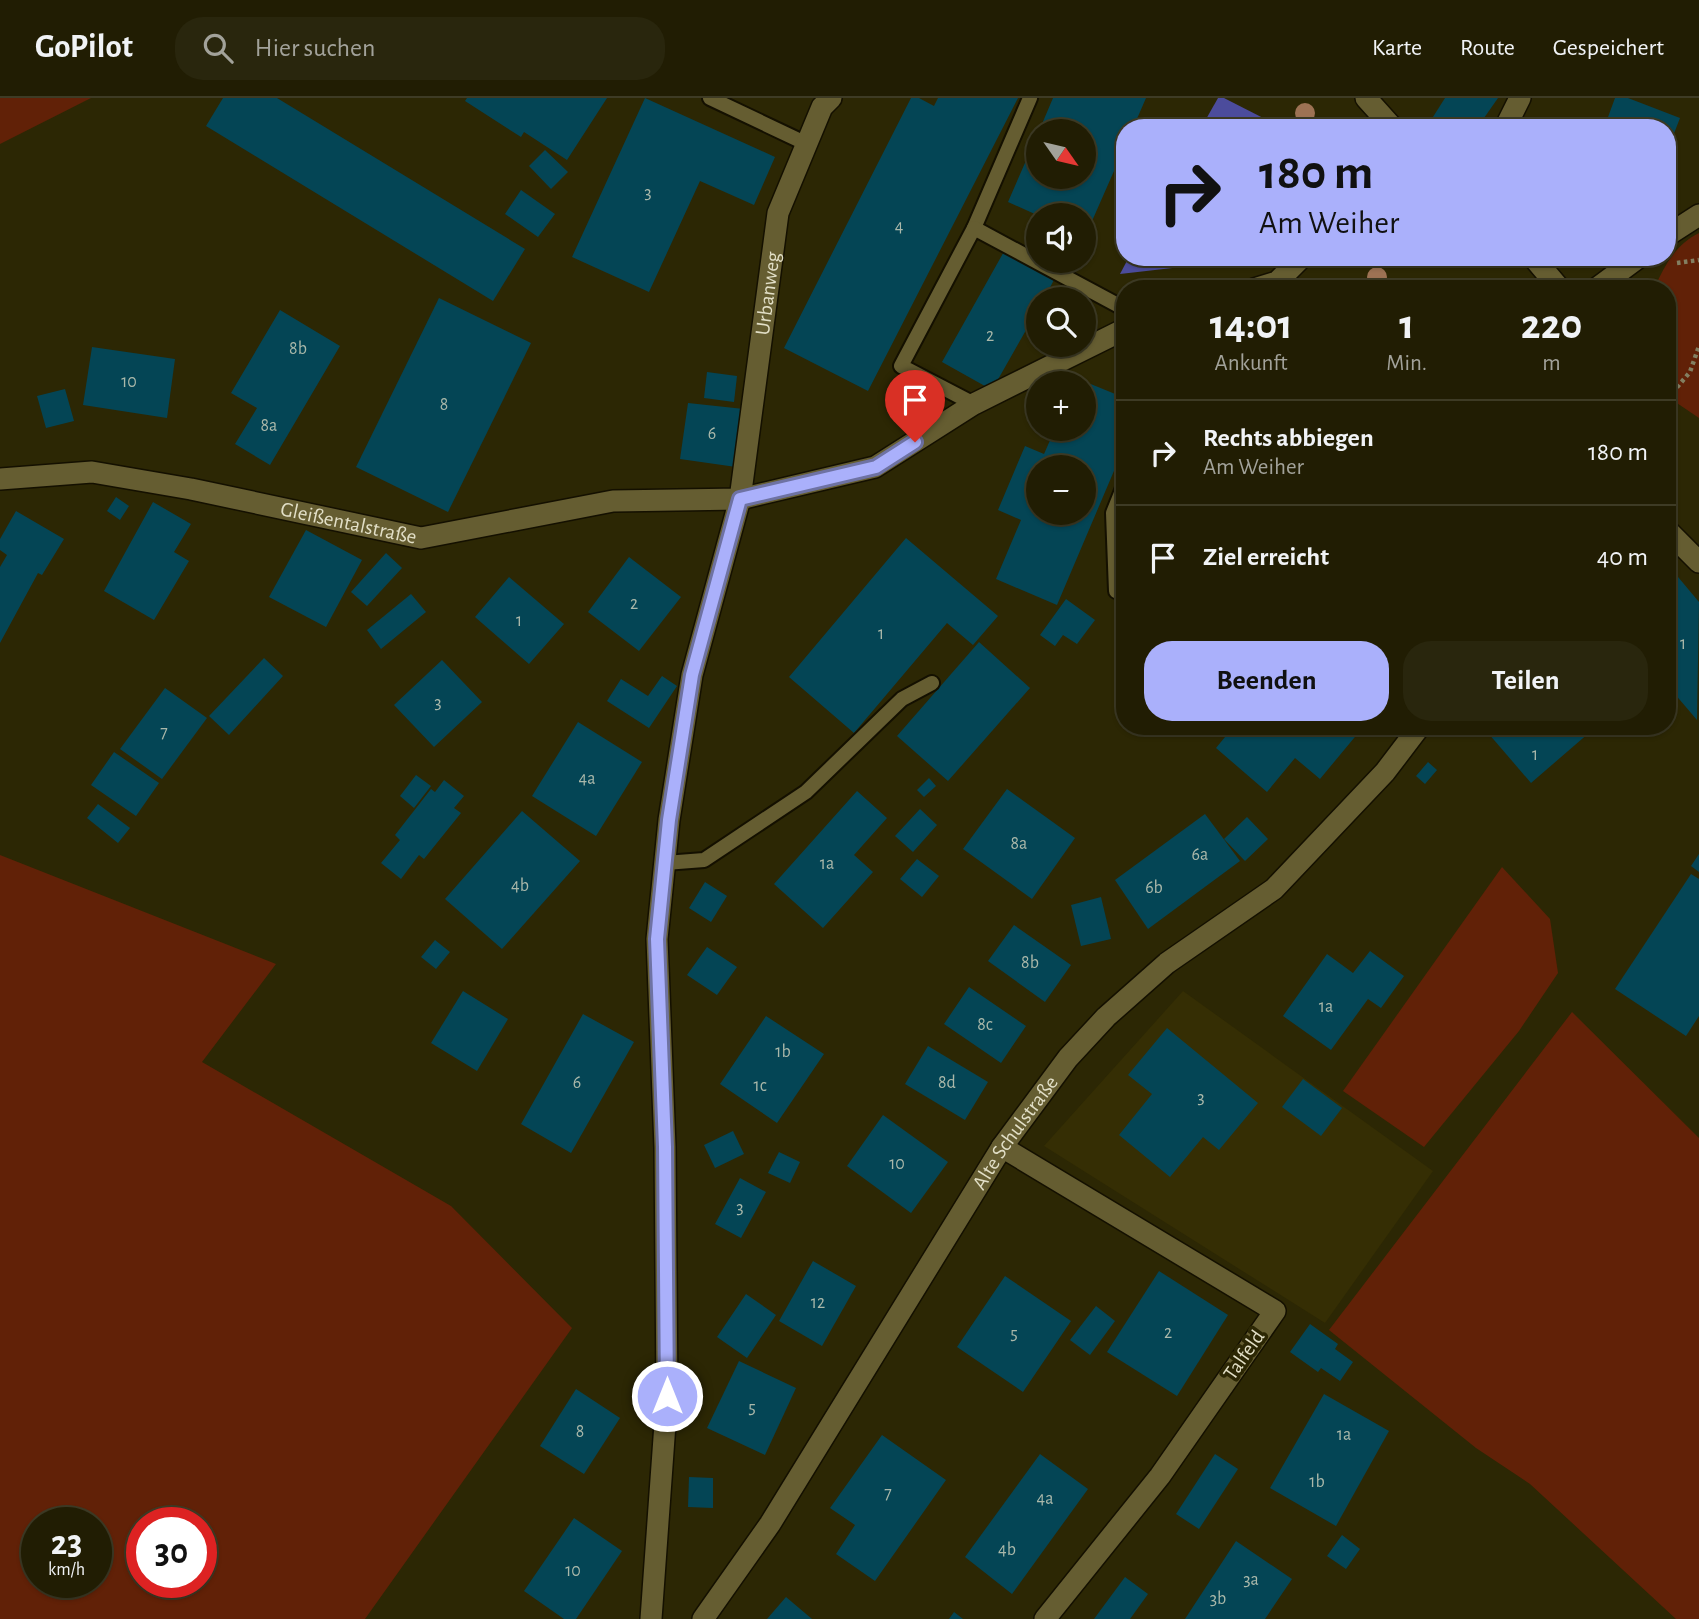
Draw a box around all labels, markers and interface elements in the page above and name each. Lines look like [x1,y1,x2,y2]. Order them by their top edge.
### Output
search box [175,17,665,80]
icon: search [199,29,237,67]
text: GoPilot [35,31,133,64]
text: Hier suchen [255,35,375,61]
text: Karte [1372,36,1422,60]
text: Route [1460,36,1515,60]
text: Gespeichert [1553,36,1664,60]
north arrow [1026,119,1096,189]
map controls [1026,119,1096,525]
icon: right [1144,147,1235,238]
text: 180 m [1259,149,1373,198]
house number: 3 [644,184,652,202]
button: sound [1026,203,1096,273]
text: Am Weiher [1259,207,1399,239]
house number: 4 [895,218,904,236]
street label: Urbanweg [751,250,783,336]
button: search [1026,287,1096,357]
text: 14:01 [1210,304,1293,346]
text: 1 [1399,304,1414,346]
text: 220 [1521,304,1582,346]
house number: 2 [986,327,994,345]
house number: 8b [289,340,307,358]
text: Ankunft [1215,352,1288,375]
text: Min. [1386,352,1427,375]
text: m [1542,352,1561,375]
pin [885,370,945,442]
button: + [1026,371,1096,441]
house number: 10 [121,373,137,391]
icon: arrive [896,381,934,419]
house number: 8 [440,396,448,414]
house number: 8a [261,417,277,435]
house number: 6 [708,425,716,443]
text: Rechts abbiegen [1203,425,1374,451]
icon: right [1144,434,1182,472]
text: 180 m [1588,439,1648,465]
button: − [1026,455,1096,525]
text: Am Weiher [1203,456,1304,479]
street label: Gleißentalstraße [279,498,419,547]
icon: arrive [1144,539,1182,577]
text: Ziel erreicht [1203,544,1329,570]
text: 40 m [1597,544,1648,570]
house number: 2 [630,595,638,613]
house number: 1 [516,612,522,630]
house number: 1 [878,625,884,643]
house number: 1 [1680,635,1686,653]
button: Beenden [1144,641,1389,721]
button: Teilen [1403,641,1648,721]
house number: 3 [434,694,442,712]
house number: 7 [160,724,168,742]
house number: 1 [1532,746,1538,764]
house number: 4a [579,770,595,788]
house number: 8a [1011,835,1027,853]
house number: 6a [1192,846,1208,864]
house number: 1a [820,855,834,873]
house number: 4b [511,877,529,895]
house number: 6b [1145,879,1163,897]
house number: 8b [1021,954,1039,972]
house number: 1a [1319,998,1333,1016]
house number: 8c [977,1016,993,1034]
house number: 1b [775,1043,791,1061]
street label: Alte Schulstraße [968,1072,1062,1193]
house number: 6 [573,1074,581,1092]
house number: 8d [938,1074,956,1092]
house number: 1c [753,1077,767,1095]
house number: 3 [1197,1089,1205,1107]
house number: 10 [889,1155,905,1173]
house number: 3 [736,1199,744,1217]
house number: 12 [811,1294,825,1312]
house number: 2 [1164,1324,1172,1342]
house number: 5 [1010,1325,1018,1343]
street label: Talfeld [1219,1326,1269,1384]
position arrow [630,1359,704,1433]
house number: 5 [748,1399,756,1417]
house number: 8 [576,1423,584,1441]
house number: 1a [1337,1426,1351,1444]
house number: 1b [1309,1473,1325,1491]
house number: 7 [884,1485,892,1503]
house number: 4a [1037,1490,1053,1508]
speed limit sign: 30 [126,1507,217,1598]
text: 23 [51,1526,82,1561]
house number: 4b [998,1541,1016,1559]
text: km/h [48,1561,85,1579]
house number: 10 [565,1562,581,1580]
house number: 3a [1243,1571,1259,1589]
house number: 3b [1210,1590,1226,1608]

